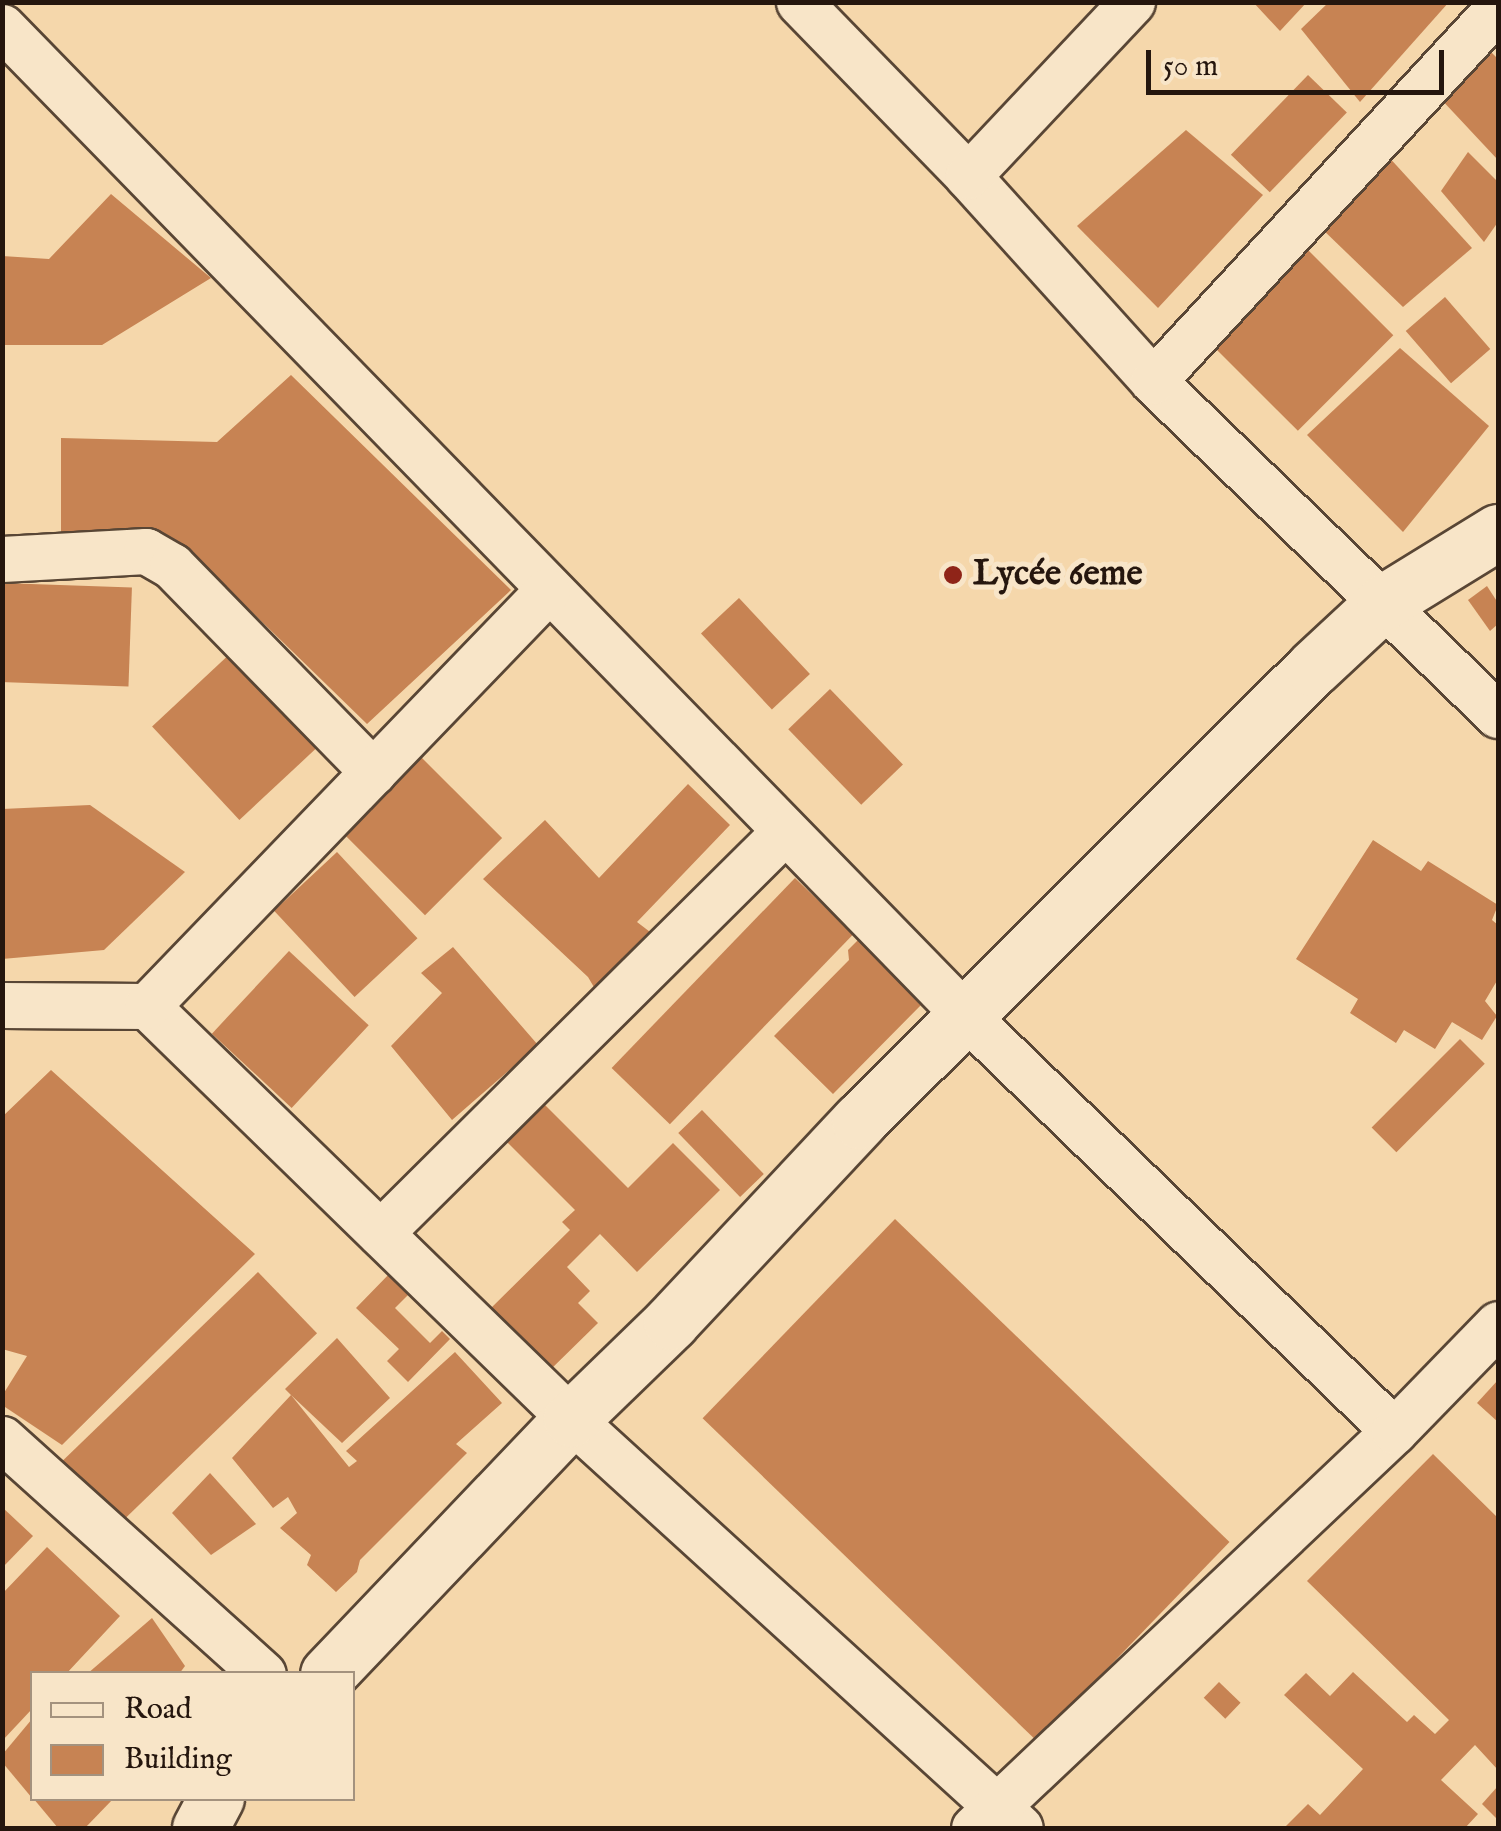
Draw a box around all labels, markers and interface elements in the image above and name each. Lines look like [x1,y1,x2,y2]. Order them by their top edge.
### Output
scale bar [1151,30,1448,92]
text: 50 m [1163,48,1218,86]
place label: Lycée 6eme [973,554,1143,596]
marker: Lycée 6eme [942,564,964,586]
legend [30,1671,355,1801]
text: Road [124,1691,192,1729]
text: Building [124,1741,232,1779]

